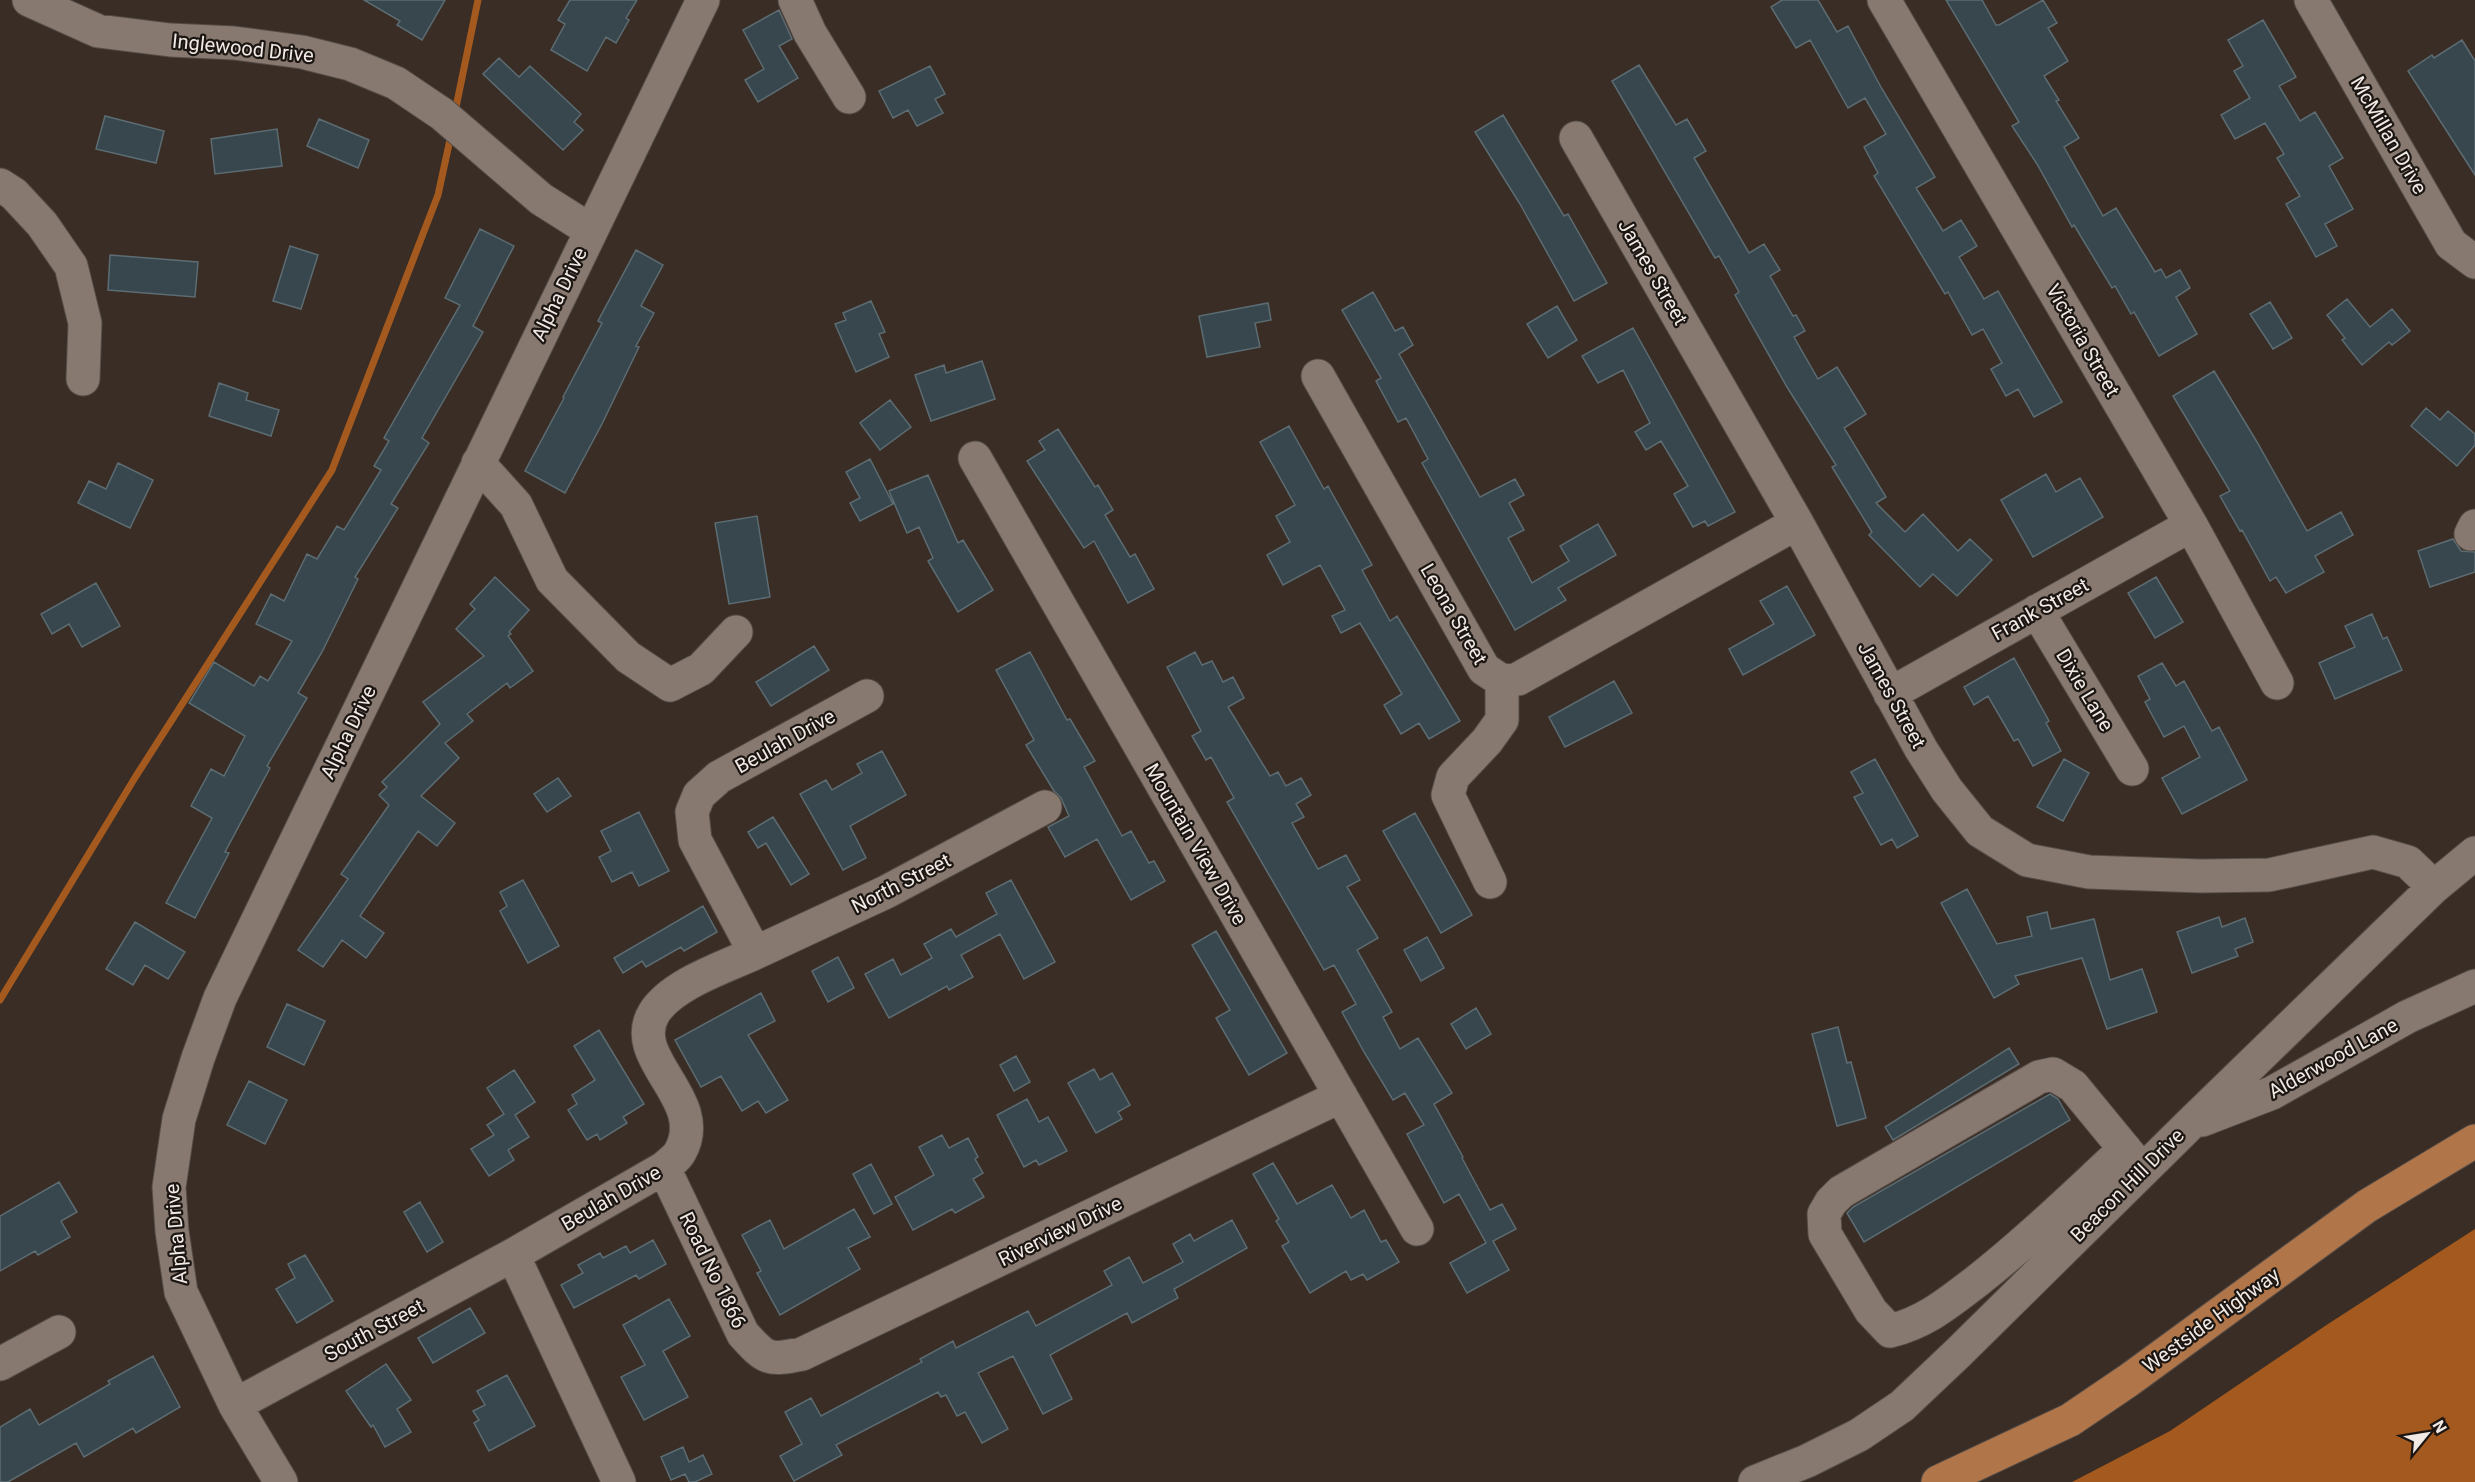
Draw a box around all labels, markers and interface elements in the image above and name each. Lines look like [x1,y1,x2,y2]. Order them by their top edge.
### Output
street label: Inglewood Drive [171,29,315,67]
street label: McMillan Drive [2346,72,2432,198]
street label: James Street [1613,215,1693,329]
street label: Alpha Drive [526,243,592,345]
street label: Victoria Street [2041,279,2125,401]
street label: Leona Street [1415,559,1493,669]
street label: Frank Street [1987,573,2093,645]
street label: James Street [1853,638,1931,752]
street label: Dixie Lane [2051,645,2119,735]
street label: Alpha Drive [315,681,381,783]
street label: Beulah Drive [731,704,839,778]
street label: Mountain View Drive [1140,759,1252,929]
street label: North Street [847,848,955,918]
street label: Alderwood Lane [2264,1013,2402,1103]
street label: Beacon Hill Drive [2065,1123,2189,1247]
street label: Beulah Drive [557,1160,665,1236]
street label: Alpha Drive [160,1183,192,1285]
street label: Riverview Drive [994,1191,1126,1271]
street label: Road No 1866 [674,1208,752,1332]
street label: Westside Highway [2138,1262,2285,1378]
street label: South Street [320,1294,428,1366]
north arrow [2397,1404,2457,1464]
text: N [2429,1417,2451,1436]

